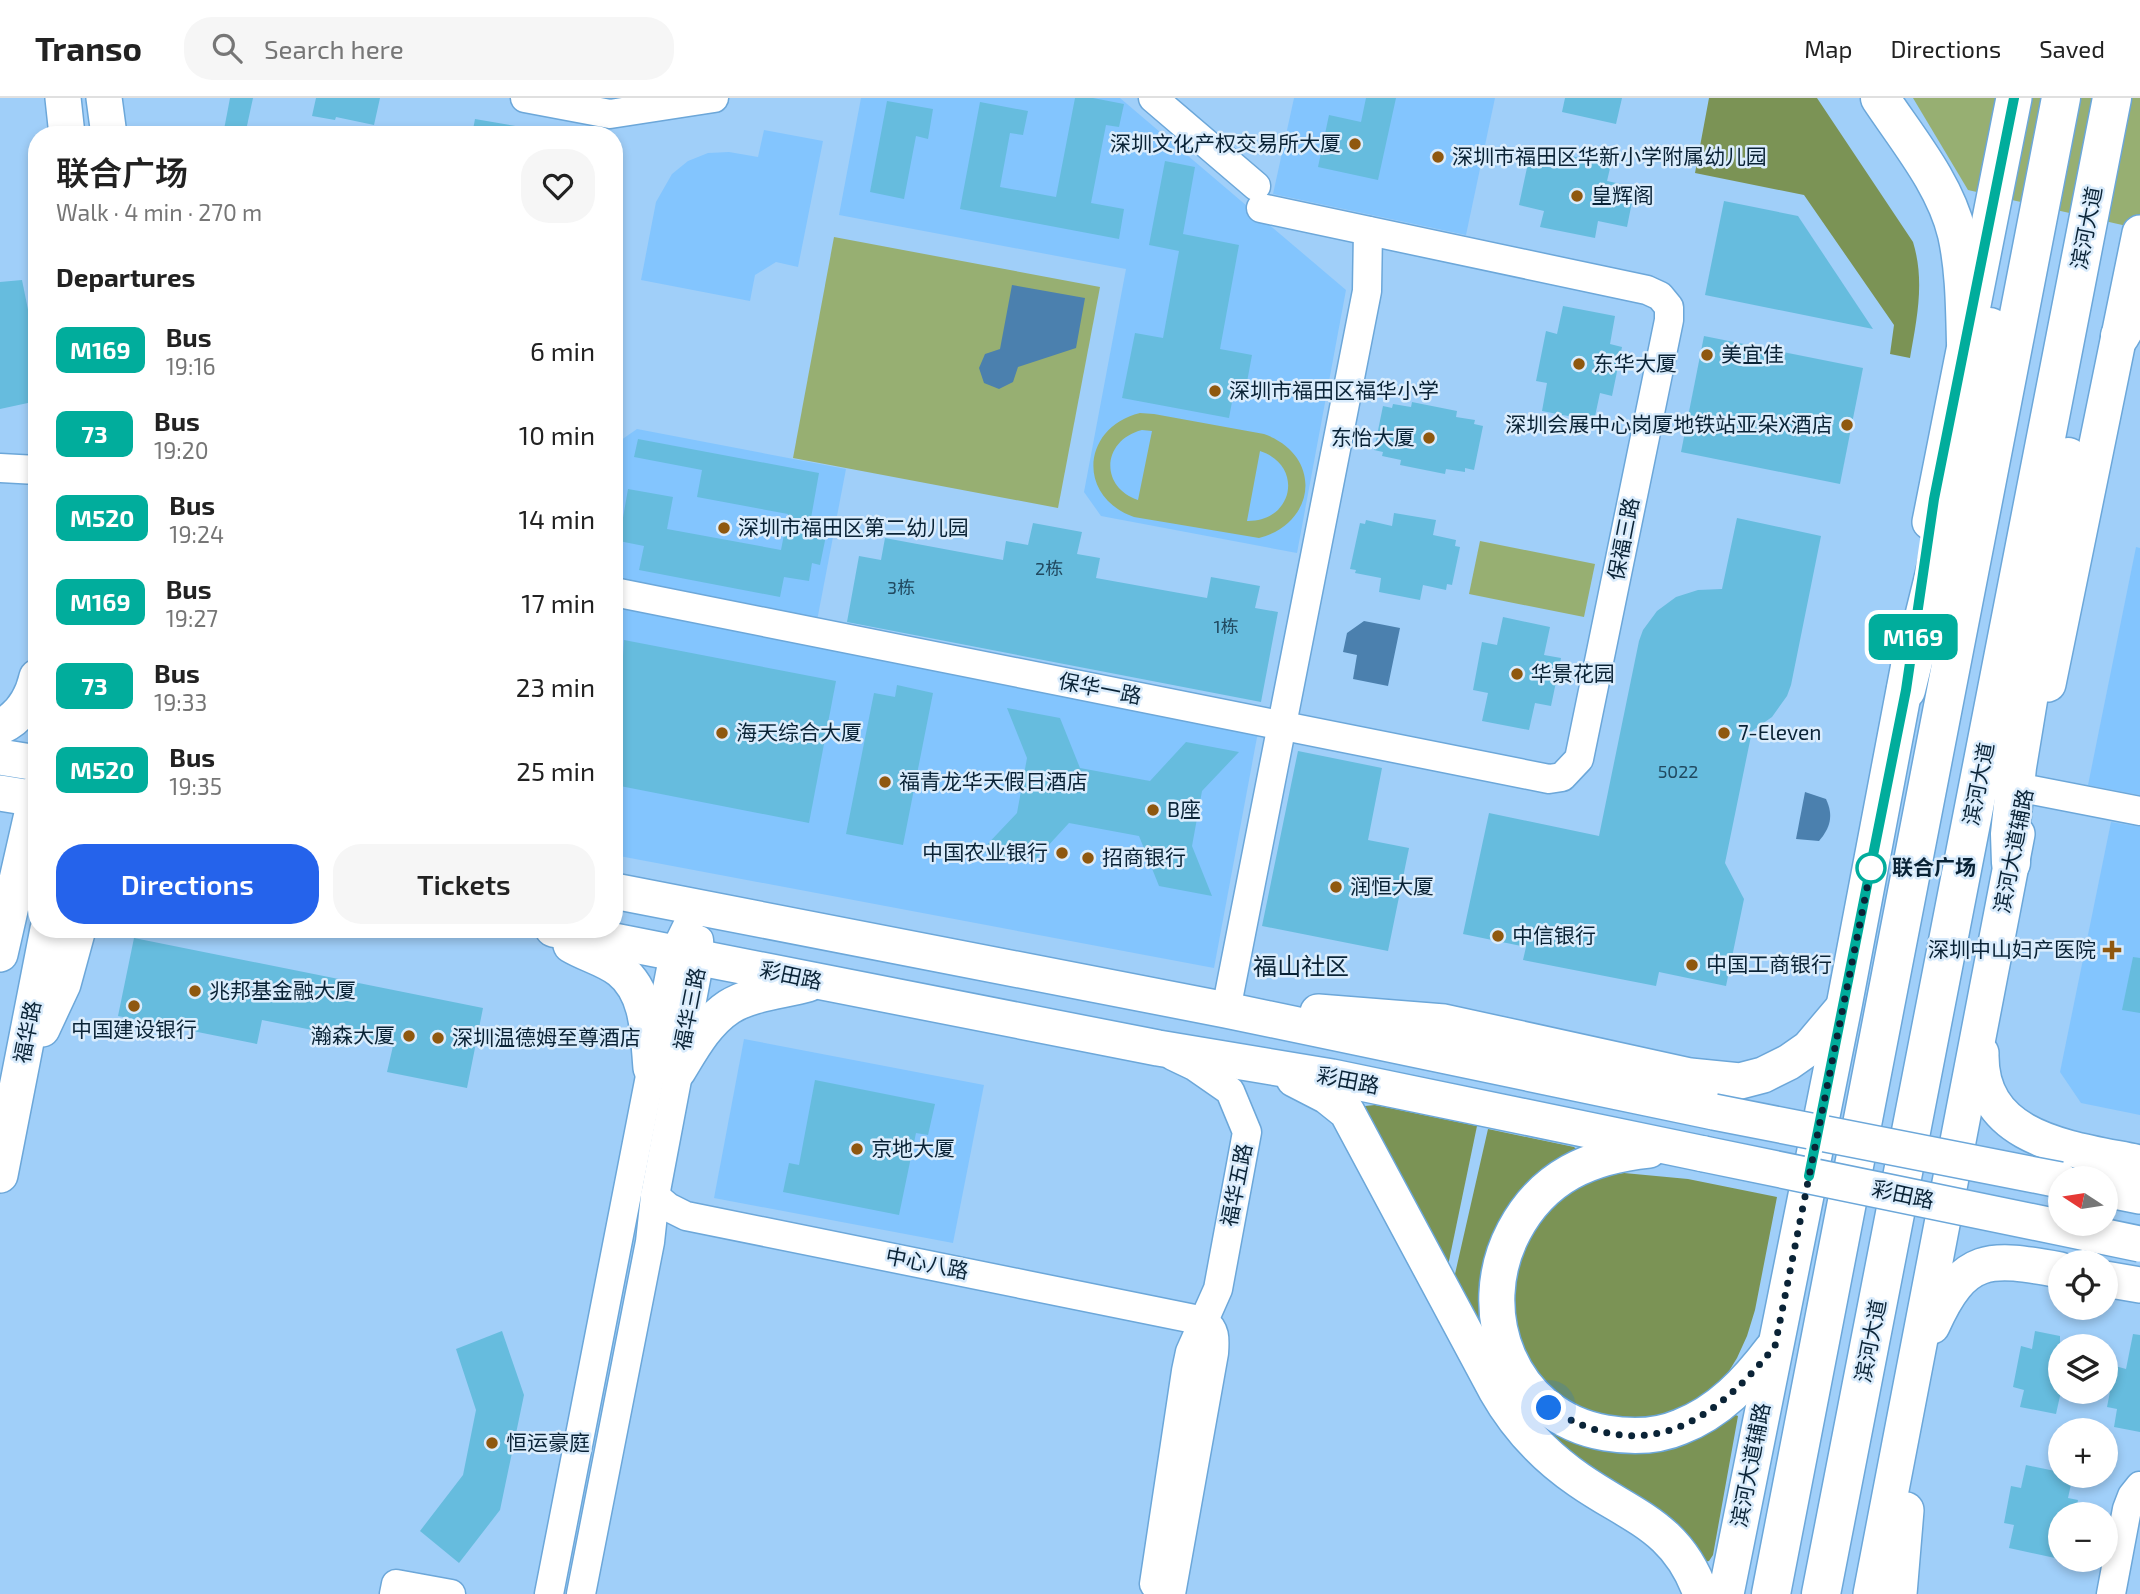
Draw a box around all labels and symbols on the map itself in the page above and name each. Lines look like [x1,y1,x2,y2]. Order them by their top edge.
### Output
place label: 深圳文化产权交易所大厦 [1110,130,1341,155]
marker: 深圳文化产权交易所大厦 [1347,136,1363,152]
place label: 深圳市福田区华新小学附属幼儿园 [1452,143,1767,168]
marker: 深圳市福田区华新小学附属幼儿园 [1430,149,1446,165]
place label: 皇辉阁 [1591,182,1654,207]
street label: 滨河大道 [2065,184,2106,271]
marker: 皇辉阁 [1569,188,1585,204]
place label: 美宜佳 [1721,341,1784,366]
marker: 美宜佳 [1699,347,1715,363]
place label: 东华大厦 [1593,350,1677,375]
marker: 东华大厦 [1571,356,1587,372]
place label: 深圳市福田区福华小学 [1229,377,1439,402]
marker: 深圳市福田区福华小学 [1207,383,1223,399]
place label: 深圳会展中心岗厦地铁站亚朵X酒店 [1505,411,1833,436]
marker: 深圳会展中心岗厦地铁站亚朵X酒店 [1839,417,1855,433]
place label: 东怡大厦 [1331,424,1415,449]
marker: 东怡大厦 [1421,430,1437,446]
street label: 保福三路 [1602,495,1643,582]
place label: 深圳市福田区第二幼儿园 [738,514,969,539]
marker: 深圳市福田区第二幼儿园 [716,520,732,536]
house number: 2栋 [1035,557,1063,579]
house number: 3栋 [887,576,915,598]
line badge: M169 [1864,614,1962,660]
house number: 1栋 [1213,615,1239,637]
place label: 华景花园 [1531,660,1615,685]
marker: 华景花园 [1509,666,1525,682]
street label: 保华一路 [1057,667,1144,708]
place label: 海天综合大厦 [736,719,862,744]
place label: 7-Eleven [1738,719,1821,744]
marker: 海天综合大厦 [714,725,730,741]
marker: 7-Eleven [1716,725,1732,741]
street label: 滨河大道 [1957,740,1998,827]
house number: 5022 [1658,760,1698,782]
place label: 福青龙华天假日酒店 [899,768,1088,793]
marker: 福青龙华天假日酒店 [877,774,893,790]
street label: 滨河大道辅路 [1988,786,2037,915]
place label: B座 [1167,796,1201,821]
marker: B座 [1145,802,1161,818]
place label: 中国农业银行 [922,839,1048,864]
place label: 招商银行 [1102,844,1186,869]
marker: 中国农业银行 [1054,845,1070,861]
marker: 招商银行 [1080,850,1096,866]
marker: 联合广场 [1856,853,1886,883]
place label: 联合广场 [1892,854,1976,879]
place label: 润恒大厦 [1350,873,1434,898]
marker: 润恒大厦 [1328,879,1344,895]
place label: 中信银行 [1512,922,1596,947]
marker: 中信银行 [1490,928,1506,944]
place label: 深圳中山妇产医院 [1928,936,2096,961]
marker: 深圳中山妇产医院 [2102,940,2122,960]
district label: 福山社区 [1253,951,1349,980]
place label: 中国工商银行 [1706,951,1832,976]
street label: 彩田路 [758,956,825,993]
marker: 中国工商银行 [1684,957,1700,973]
street label: 福华三路 [668,965,709,1052]
place label: 兆邦基金融大厦 [209,977,356,1002]
marker: 兆邦基金融大厦 [187,983,203,999]
street label: 福华路 [8,998,45,1065]
marker: 中国建设银行 [126,998,142,1014]
place label: 中国建设银行 [71,1016,197,1041]
place label: 瀚森大厦 [311,1022,395,1047]
place label: 深圳温德姆至尊酒店 [452,1024,641,1049]
marker: 瀚森大厦 [401,1028,417,1044]
marker: 深圳温德姆至尊酒店 [430,1030,446,1046]
street label: 彩田路 [1315,1061,1382,1098]
place label: 京地大厦 [871,1135,955,1160]
marker: 京地大厦 [849,1141,865,1157]
street label: 福华五路 [1215,1141,1256,1228]
north arrow [2048,1166,2118,1236]
street label: 彩田路 [1870,1175,1937,1212]
street label: 中心八路 [884,1242,971,1283]
street label: 滨河大道 [1849,1297,1890,1384]
your location [1531,1390,1566,1425]
street label: 滨河大道辅路 [1725,1400,1774,1529]
place label: 恒运豪庭 [506,1429,590,1454]
marker: 恒运豪庭 [484,1435,500,1451]

